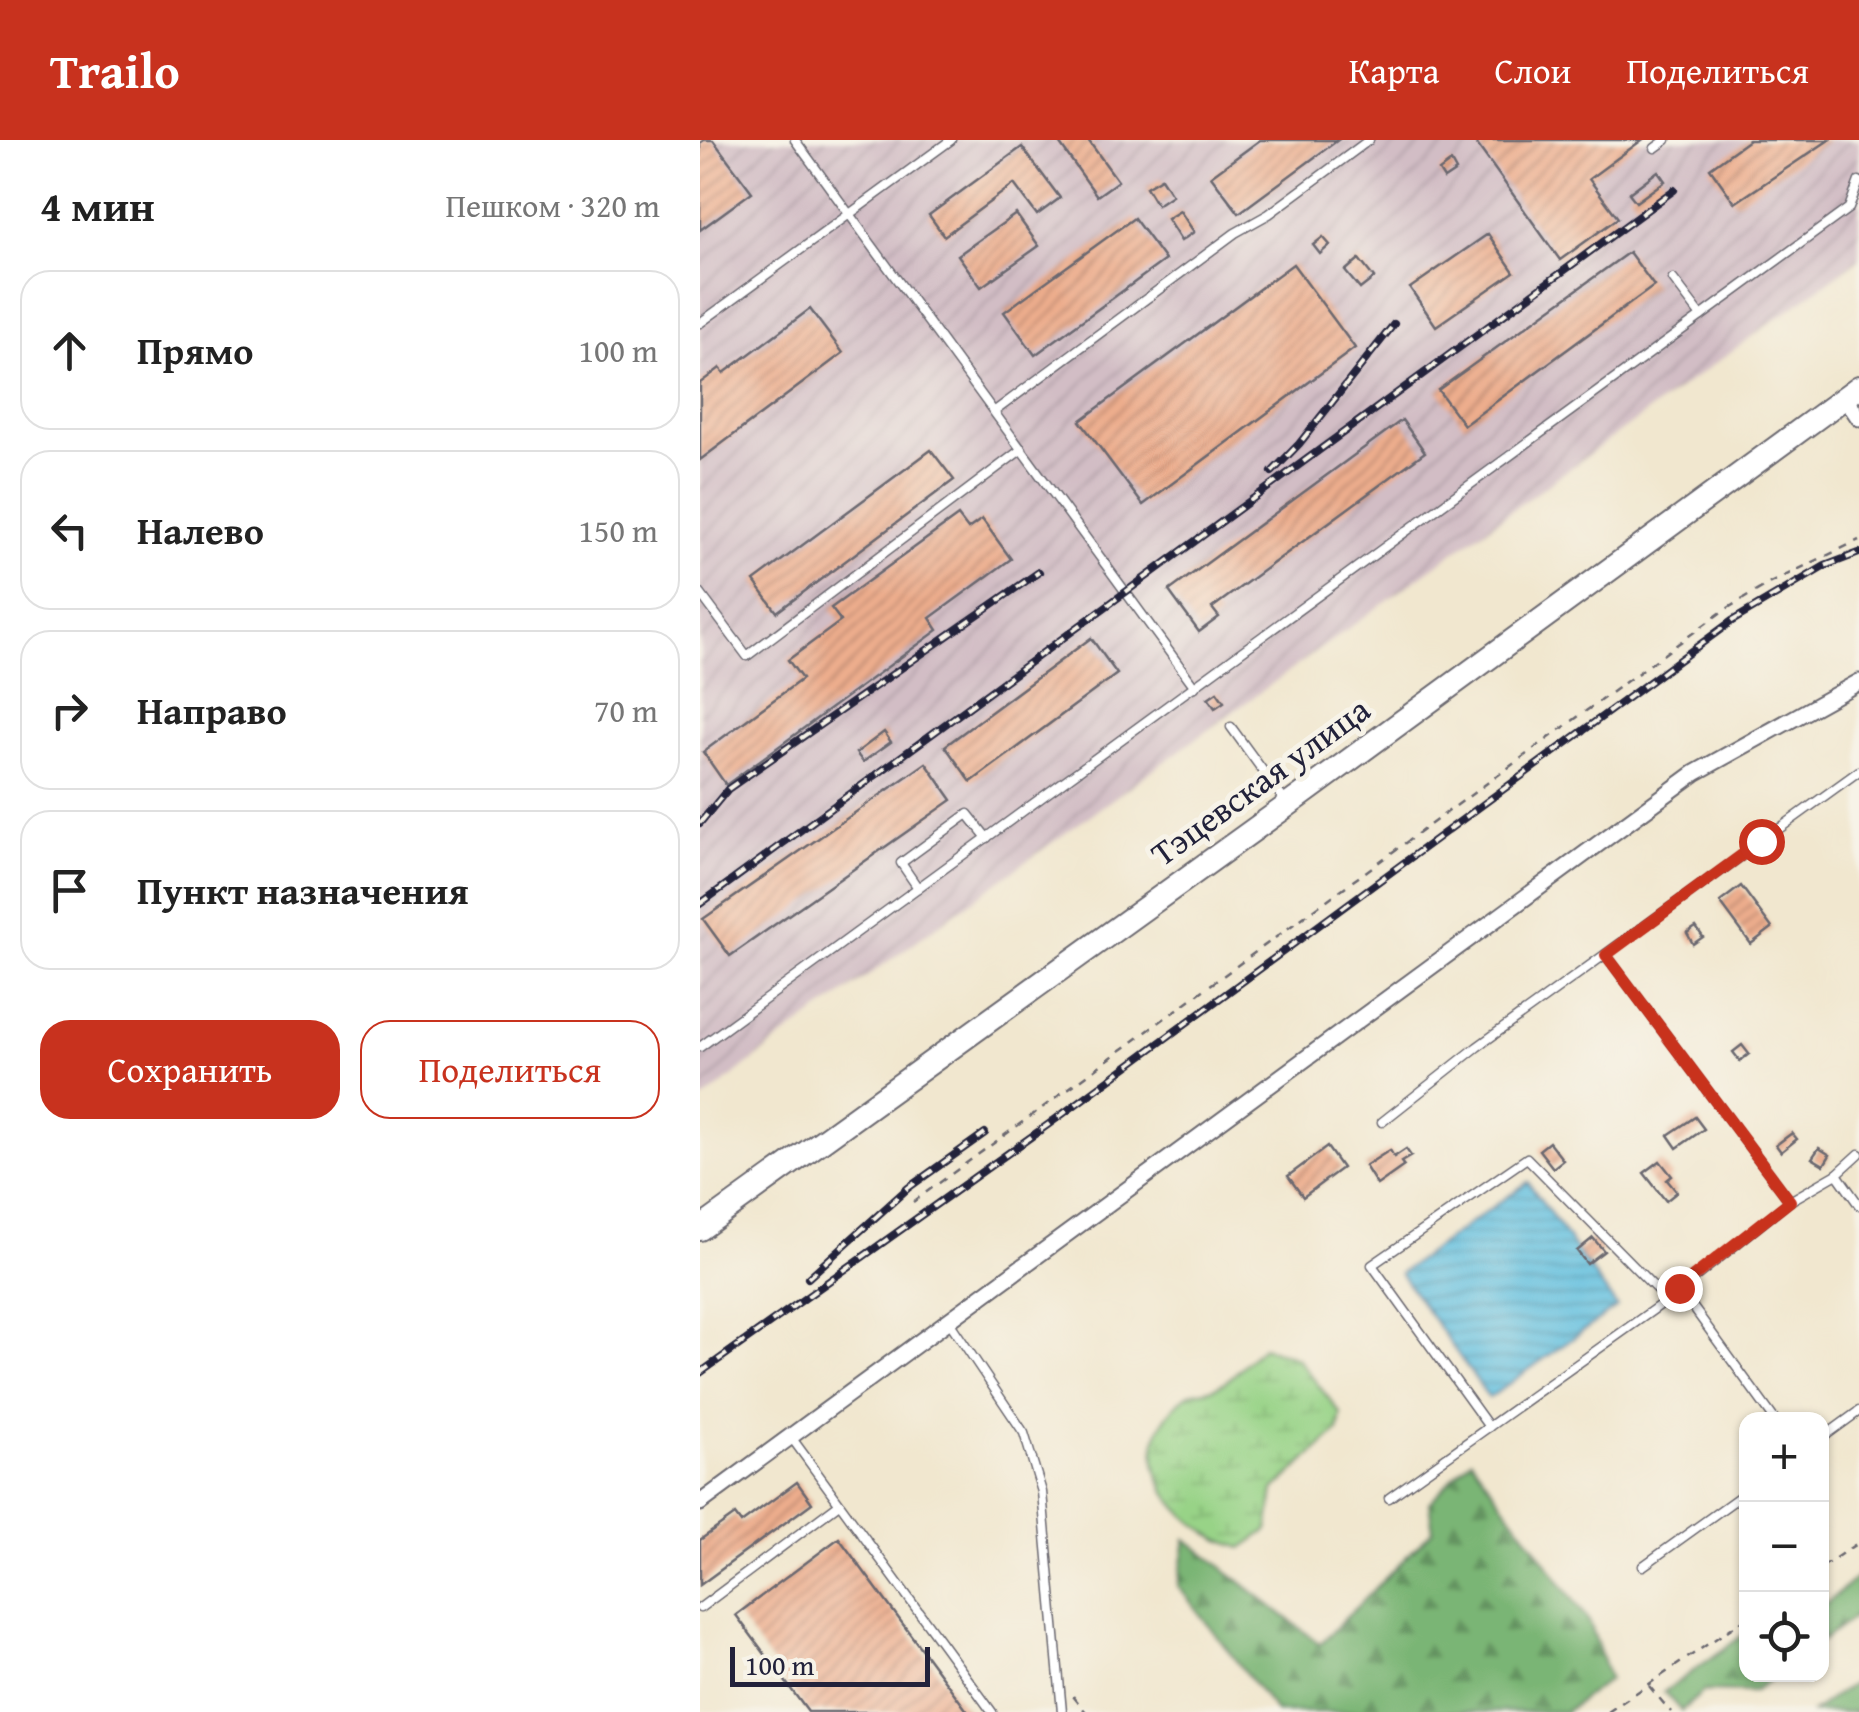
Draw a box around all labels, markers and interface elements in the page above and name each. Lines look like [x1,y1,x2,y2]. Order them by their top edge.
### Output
text: Trailo [50,35,180,106]
text: Карта [1349,45,1439,96]
text: Слои [1494,45,1571,96]
text: Поделиться [1626,45,1809,96]
text: 4 мин [40,175,155,236]
text: Пешком · 320 m [445,182,660,229]
text: Прямо [137,322,253,378]
icon: ahead [42,323,97,378]
text: 100 m [579,327,658,374]
text: Налево [137,502,264,558]
icon: left [42,503,97,558]
text: 150 m [579,507,658,554]
text: Направо [137,682,287,738]
icon: right [42,683,97,738]
street label: Тэцевская улица [1140,684,1380,878]
text: 70 m [594,687,658,734]
route start [1739,819,1785,865]
text: Пункт назначения [137,862,469,918]
icon: arrive [42,863,97,918]
button: Сохранить [40,1020,340,1119]
button: Поделиться [360,1020,660,1119]
route end [1657,1266,1703,1312]
map controls [1739,1412,1829,1682]
button: + [1739,1412,1829,1502]
button: − [1739,1502,1829,1592]
button: locate [1739,1592,1829,1682]
scale bar [730,1642,930,1686]
text: 100 m [745,1644,814,1685]

